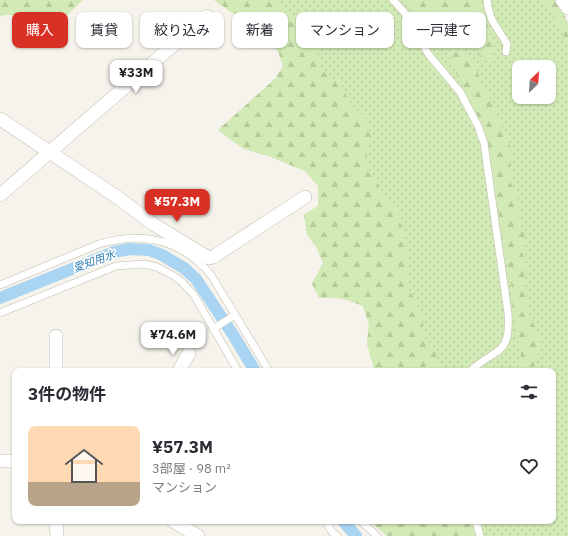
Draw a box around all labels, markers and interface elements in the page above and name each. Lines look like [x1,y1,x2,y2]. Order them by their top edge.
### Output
chip: 購入 [12,12,68,48]
chip: 賃貸 [76,12,132,48]
chip: 絞り込み [140,12,224,48]
chip: 新着 [232,12,288,48]
chip: マンション [296,12,394,48]
chip: 一戸建て [402,12,486,48]
pin: ¥33M [112,60,160,94]
north arrow [512,60,556,104]
map controls [512,60,556,104]
text: ¥33M [119,64,153,81]
pin: ¥57.3M [144,189,210,223]
text: ¥57.3M [154,193,200,210]
water label: 愛知用水 [71,247,118,275]
pin: ¥74.6M [140,322,206,356]
text: ¥74.6M [150,326,196,343]
icon: filters [518,381,540,403]
text: 3件の物件 [28,383,106,405]
text: ¥57.3M [152,436,213,458]
icon: home [60,442,108,490]
icon: heart [518,455,540,477]
text: 3部屋 · 98 m² [152,460,231,477]
text: マンション [152,479,217,496]

